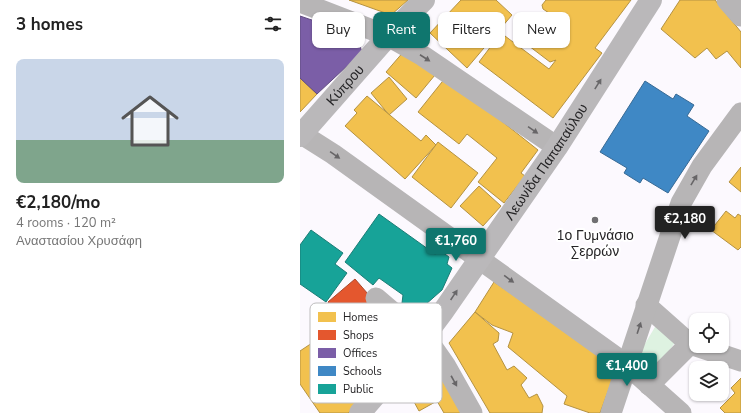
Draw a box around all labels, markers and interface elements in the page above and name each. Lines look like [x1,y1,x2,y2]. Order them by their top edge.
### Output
chip: Buy [312,12,365,48]
chip: Rent [373,12,430,48]
chip: Filters [438,12,505,48]
chip: New [513,12,570,48]
text: 3 homes [16,13,83,36]
icon: filters [262,13,284,35]
one-way arrow [420,54,430,62]
street label: Κύπρου [322,60,368,109]
one-way arrow [595,78,602,90]
icon: home [114,85,186,157]
street label: Λεωνίδα Παπαπαύλου [500,100,592,224]
one-way arrow [527,126,538,134]
one-way arrow [329,151,340,159]
one-way arrow [690,174,697,186]
text: €2,180/mo [16,191,100,214]
pin: €2,180 [652,206,718,240]
text: €2,180 [664,210,706,228]
text: 4 rooms · 120 m² [16,214,116,232]
marker: 1ο Γυμνάσιο Σερρών [590,215,600,225]
place label: 1ο Γυμνάσιο Σερρών [556,226,634,261]
pin: €1,760 [423,228,489,262]
text: Αναστασίου Χρυσάφη [16,232,142,250]
text: €1,760 [435,232,477,250]
one-way arrow [504,275,514,283]
one-way arrow [450,290,458,301]
legend [310,303,442,403]
text: Homes [343,310,378,325]
map controls [689,313,729,401]
button: locate [689,313,729,353]
one-way arrow [636,321,642,333]
text: Shops [343,328,374,343]
text: Offices [343,346,377,361]
pin: €1,400 [594,353,660,387]
text: €1,400 [606,357,648,375]
button: layers [689,361,729,401]
text: Schools [343,364,382,379]
one-way arrow [451,375,458,387]
text: Public [343,382,373,397]

